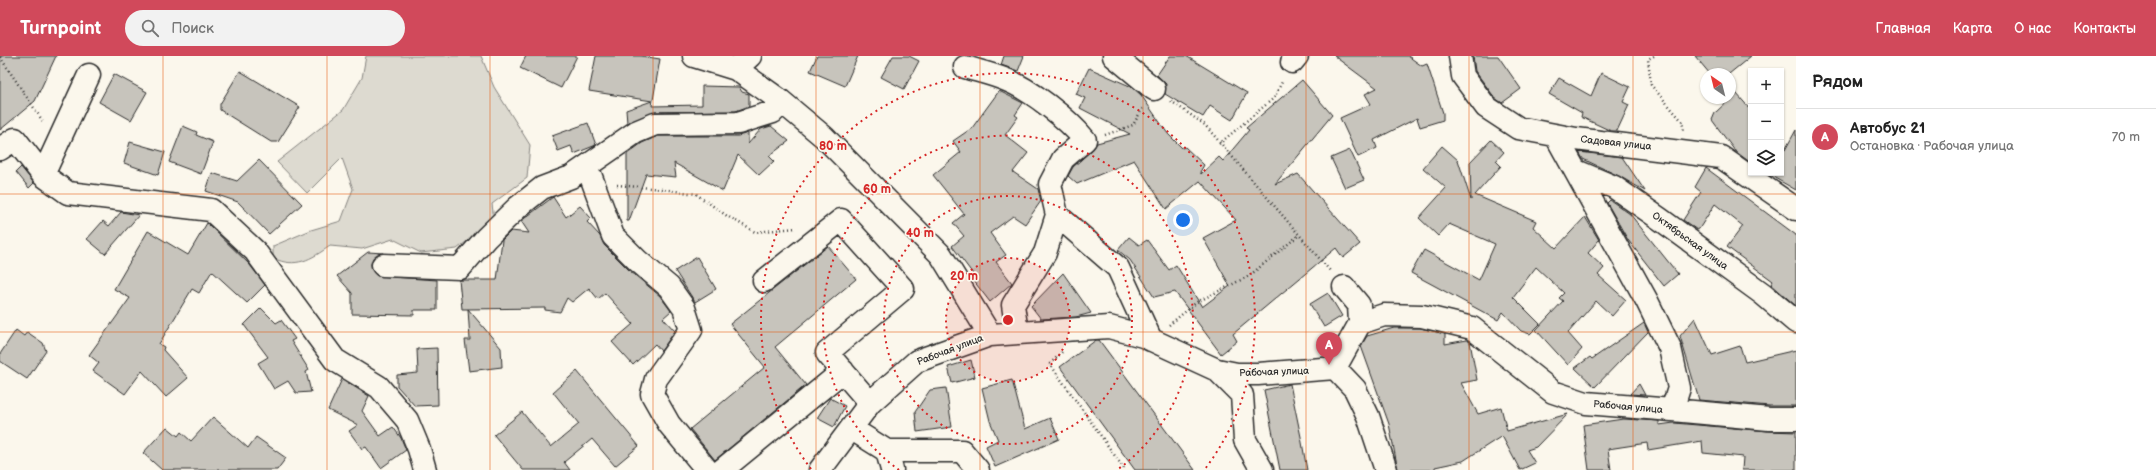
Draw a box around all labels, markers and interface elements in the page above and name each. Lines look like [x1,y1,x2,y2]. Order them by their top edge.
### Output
search box [125,10,405,46]
text: Turnpoint [20,17,101,40]
icon: search [139,17,161,39]
text: Поиск [171,19,214,38]
text: Главная [1876,20,1931,37]
text: Карта [1953,20,1992,37]
text: О нас [2014,20,2051,37]
text: Контакты [2073,20,2136,37]
north arrow [1700,68,1736,104]
map controls [1748,68,1784,176]
button: + [1748,68,1784,104]
text: Рядом [1812,72,1863,92]
button: − [1748,104,1784,140]
text: Автобус 21 [1850,119,1925,138]
text: A [1821,129,1829,145]
text: 70 m [2112,129,2140,145]
street label: Садовая улица [1580,133,1652,153]
text: Остановка · Рабочая улица [1850,138,2014,154]
text: 80 m [819,139,847,154]
button: layers [1748,140,1784,176]
text: 60 m [863,182,891,197]
street label: Октябрьская улица [1650,209,1730,273]
your location [1173,210,1193,230]
text: 40 m [906,226,934,241]
text: 20 m [950,269,978,284]
centre of rings [1001,313,1015,327]
street label: Рабочая улица [915,332,985,368]
pin: A [1316,332,1342,365]
street label: Рабочая улица [1239,365,1309,379]
street label: Рабочая улица [1593,398,1663,416]

